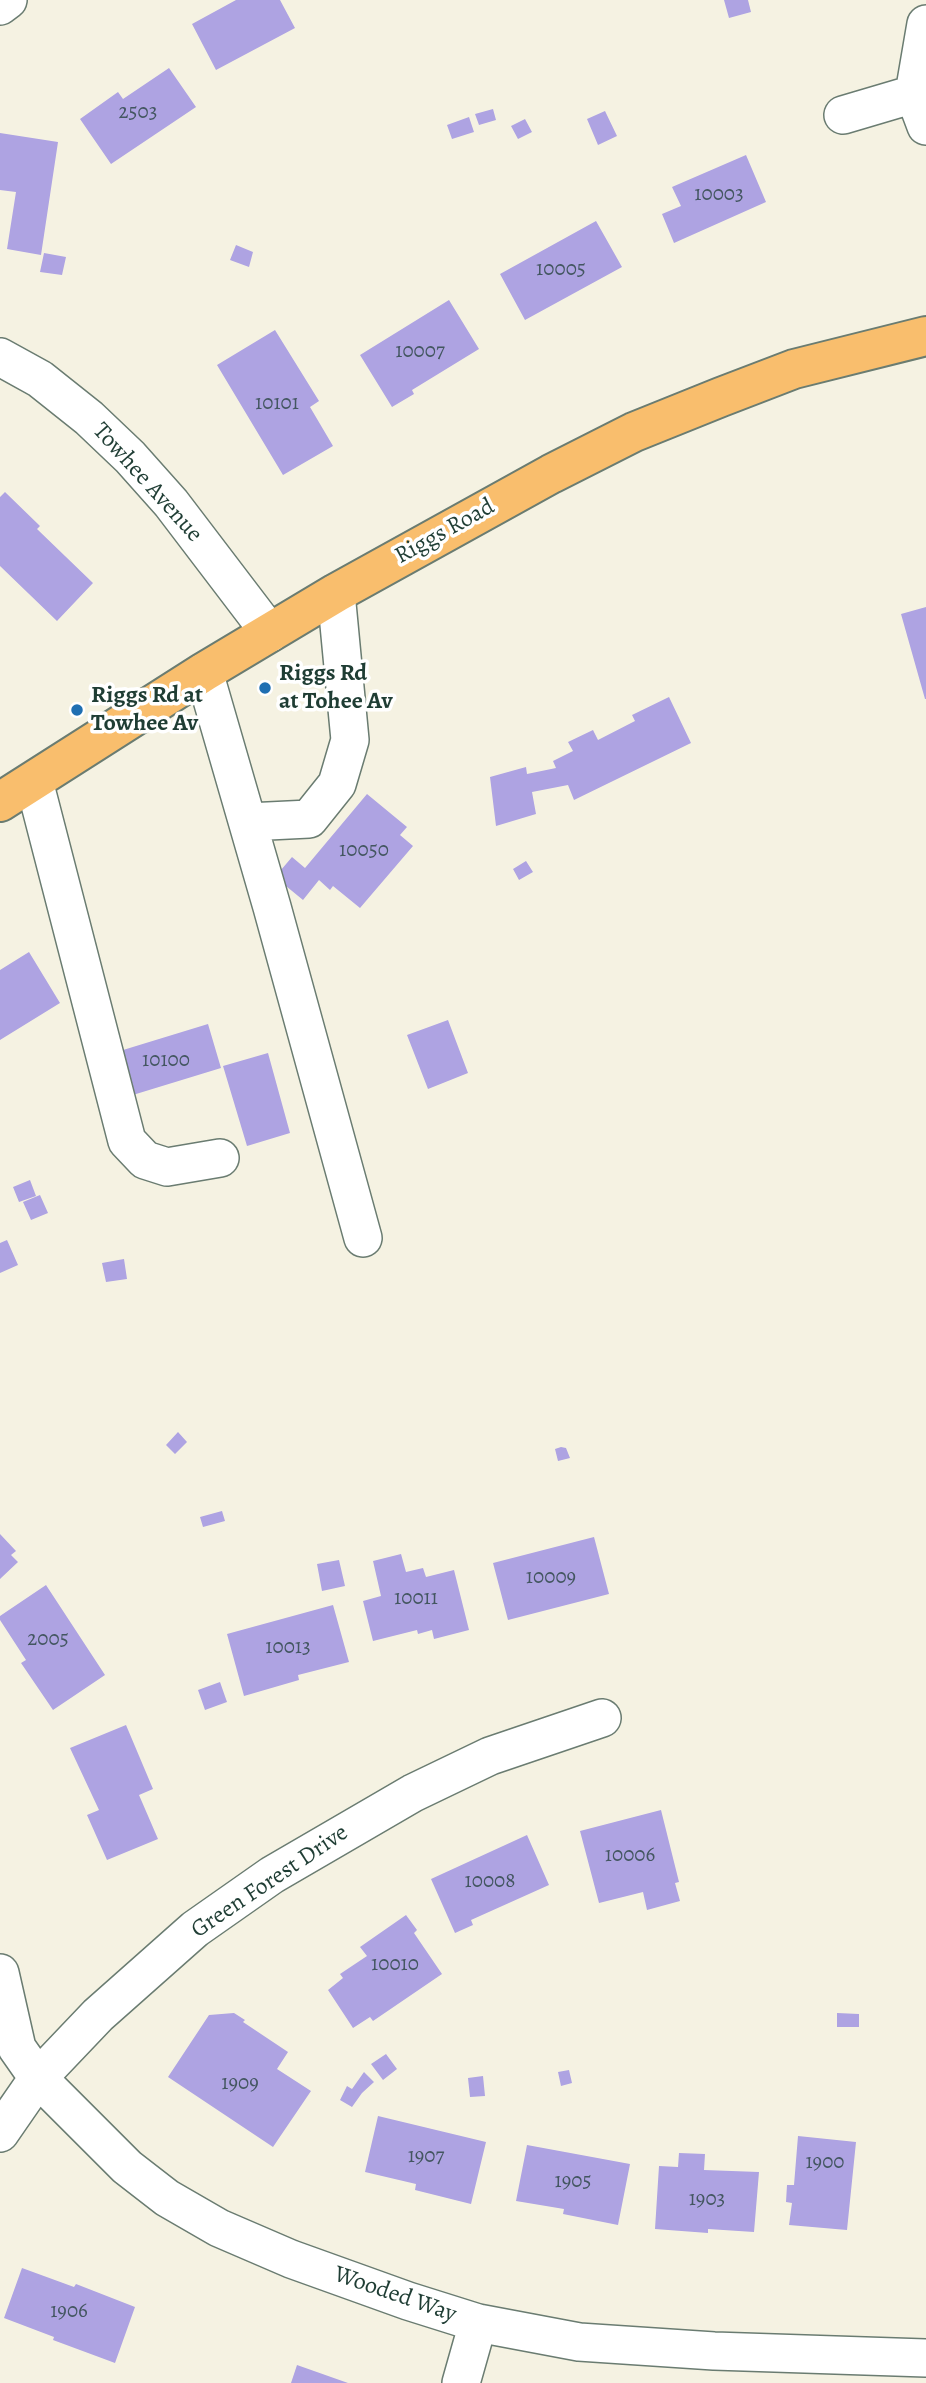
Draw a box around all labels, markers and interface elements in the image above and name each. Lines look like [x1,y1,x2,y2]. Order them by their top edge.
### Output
house number: 2503 [119,100,157,126]
house number: 10003 [694,182,744,208]
house number: 10005 [536,257,586,283]
house number: 10007 [395,339,445,365]
house number: 10101 [255,391,299,417]
street label: Towhee Avenue [86,417,208,549]
street label: Riggs Road [390,493,500,571]
place label: Riggs Rd at Tohee Av [279,660,393,716]
marker: Riggs Rd at Tohee Av [257,680,273,696]
place label: Riggs Rd at Towhee Av [91,682,203,738]
marker: Riggs Rd at Towhee Av [69,702,85,718]
house number: 10050 [339,838,389,864]
house number: 10100 [142,1048,190,1074]
house number: 10009 [526,1565,576,1591]
house number: 10011 [394,1586,438,1612]
house number: 2005 [27,1627,69,1653]
house number: 10013 [265,1635,311,1661]
street label: Green Forest Drive [186,1819,354,1945]
house number: 10006 [605,1843,655,1869]
house number: 10008 [465,1869,515,1895]
house number: 10010 [371,1952,419,1978]
house number: 1909 [221,2071,259,2097]
house number: 1907 [408,2144,444,2170]
house number: 1900 [805,2150,845,2176]
house number: 1905 [555,2169,591,2195]
house number: 1903 [689,2187,725,2213]
street label: Wooded Way [330,2261,460,2329]
house number: 1906 [50,2299,88,2325]

